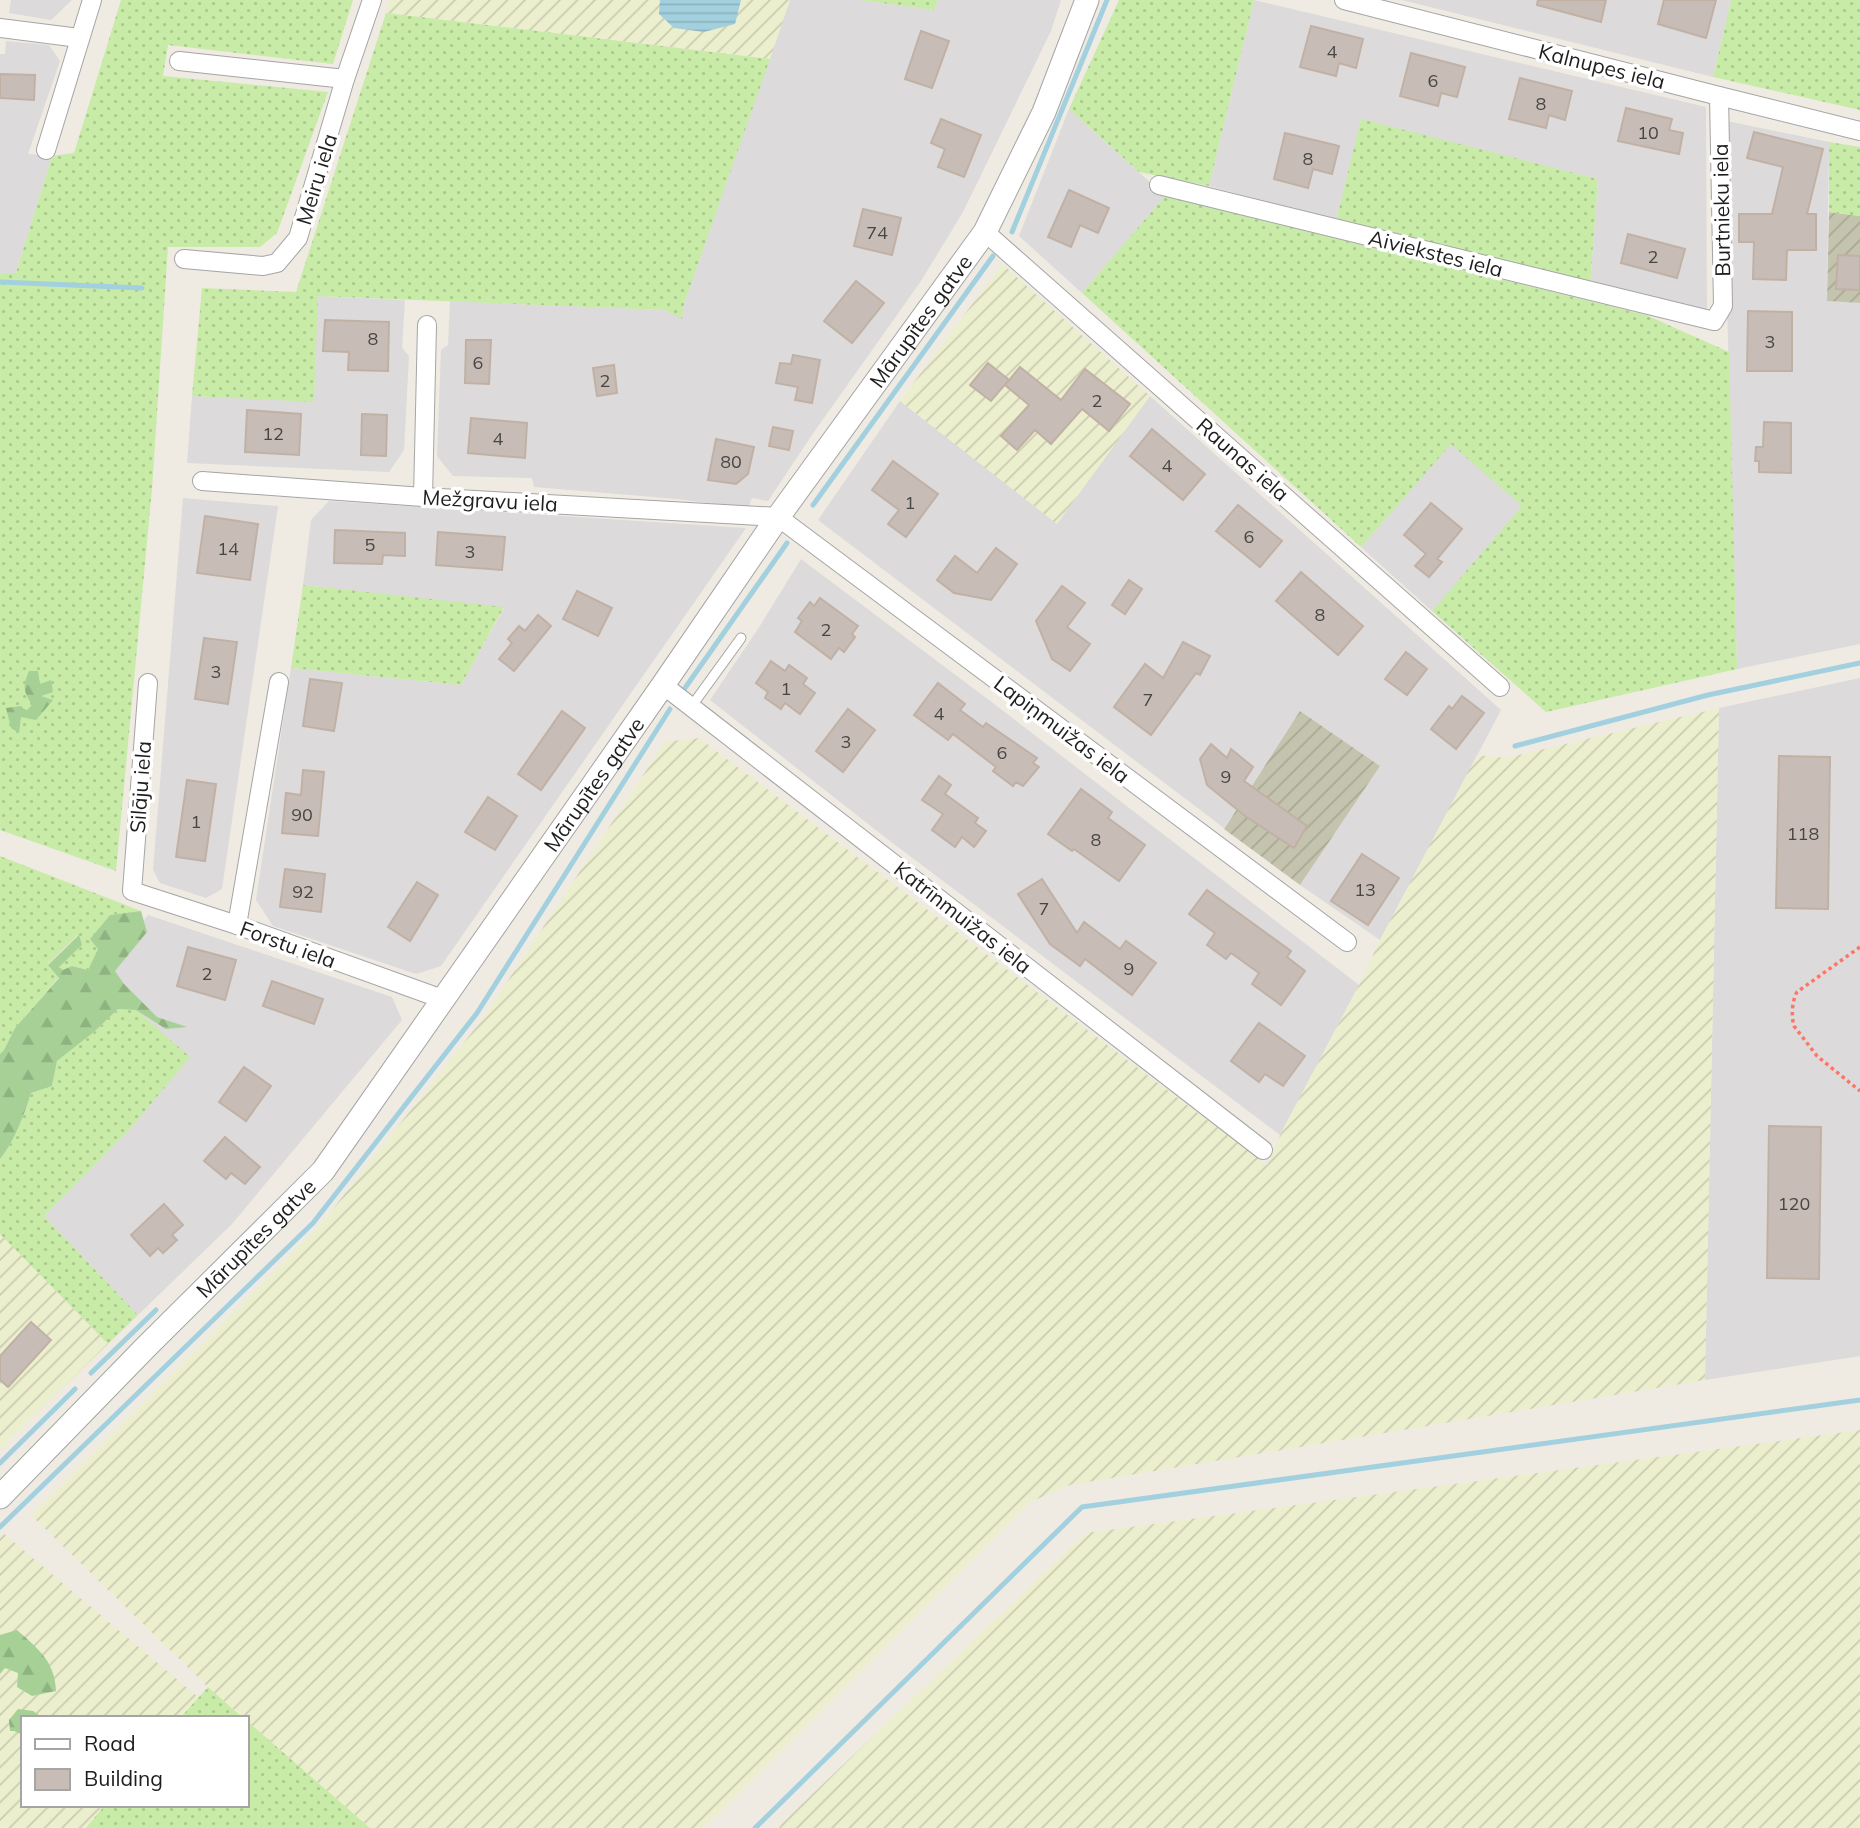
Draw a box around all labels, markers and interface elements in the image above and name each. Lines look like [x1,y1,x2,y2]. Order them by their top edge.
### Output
street label: Kalnupes iela [1536,38,1668,94]
house number: 4 [1327,40,1338,63]
house number: 6 [1428,69,1438,92]
house number: 8 [1536,92,1546,115]
house number: 10 [1637,121,1659,144]
street label: Meiru iela [290,130,342,228]
street label: Burtnieku iela [1707,143,1735,277]
house number: 8 [1303,147,1313,170]
house number: 74 [866,221,888,244]
street label: Aiviekstes iela [1366,224,1506,282]
house number: 2 [1648,245,1658,268]
street label: Mārupītes gatve [864,249,977,392]
house number: 8 [368,327,378,350]
house number: 3 [1765,330,1775,353]
house number: 6 [473,351,483,374]
house number: 2 [600,369,610,392]
house number: 2 [1092,389,1102,412]
street label: Raunas iela [1191,412,1295,506]
house number: 12 [262,422,284,445]
house number: 4 [493,427,504,450]
house number: 80 [720,450,742,473]
house number: 4 [1162,454,1173,477]
street label: Mežgravu iela [422,483,558,517]
house number: 1 [905,491,915,514]
house number: 6 [1244,525,1254,548]
house number: 5 [365,533,376,556]
house number: 14 [217,537,239,560]
house number: 3 [465,540,475,563]
house number: 8 [1315,603,1325,626]
house number: 2 [821,618,831,641]
house number: 3 [211,660,221,683]
street label: Lapiņmuižas iela [988,670,1135,790]
house number: 1 [781,677,791,700]
house number: 7 [1143,688,1153,711]
house number: 4 [934,702,945,725]
street label: Mārupītes gatve [538,712,649,856]
house number: 3 [841,730,851,753]
street label: Silāju iela [124,740,156,834]
house number: 6 [997,741,1007,764]
house number: 9 [1221,765,1231,788]
house number: 90 [291,803,313,826]
house number: 1 [191,810,201,833]
house number: 118 [1787,822,1819,845]
house number: 8 [1091,828,1101,851]
street label: Katrīnmuižas iela [889,855,1037,979]
house number: 13 [1354,878,1376,901]
house number: 92 [292,880,314,903]
house number: 7 [1039,897,1049,920]
street label: Forstu iela [236,915,340,973]
house number: 9 [1124,957,1134,980]
house number: 2 [202,962,212,985]
street label: Mārupītes gatve [191,1173,321,1303]
house number: 120 [1778,1192,1810,1215]
legend [21,1716,248,1807]
text: Road [84,1730,135,1756]
text: Building [84,1765,163,1791]

